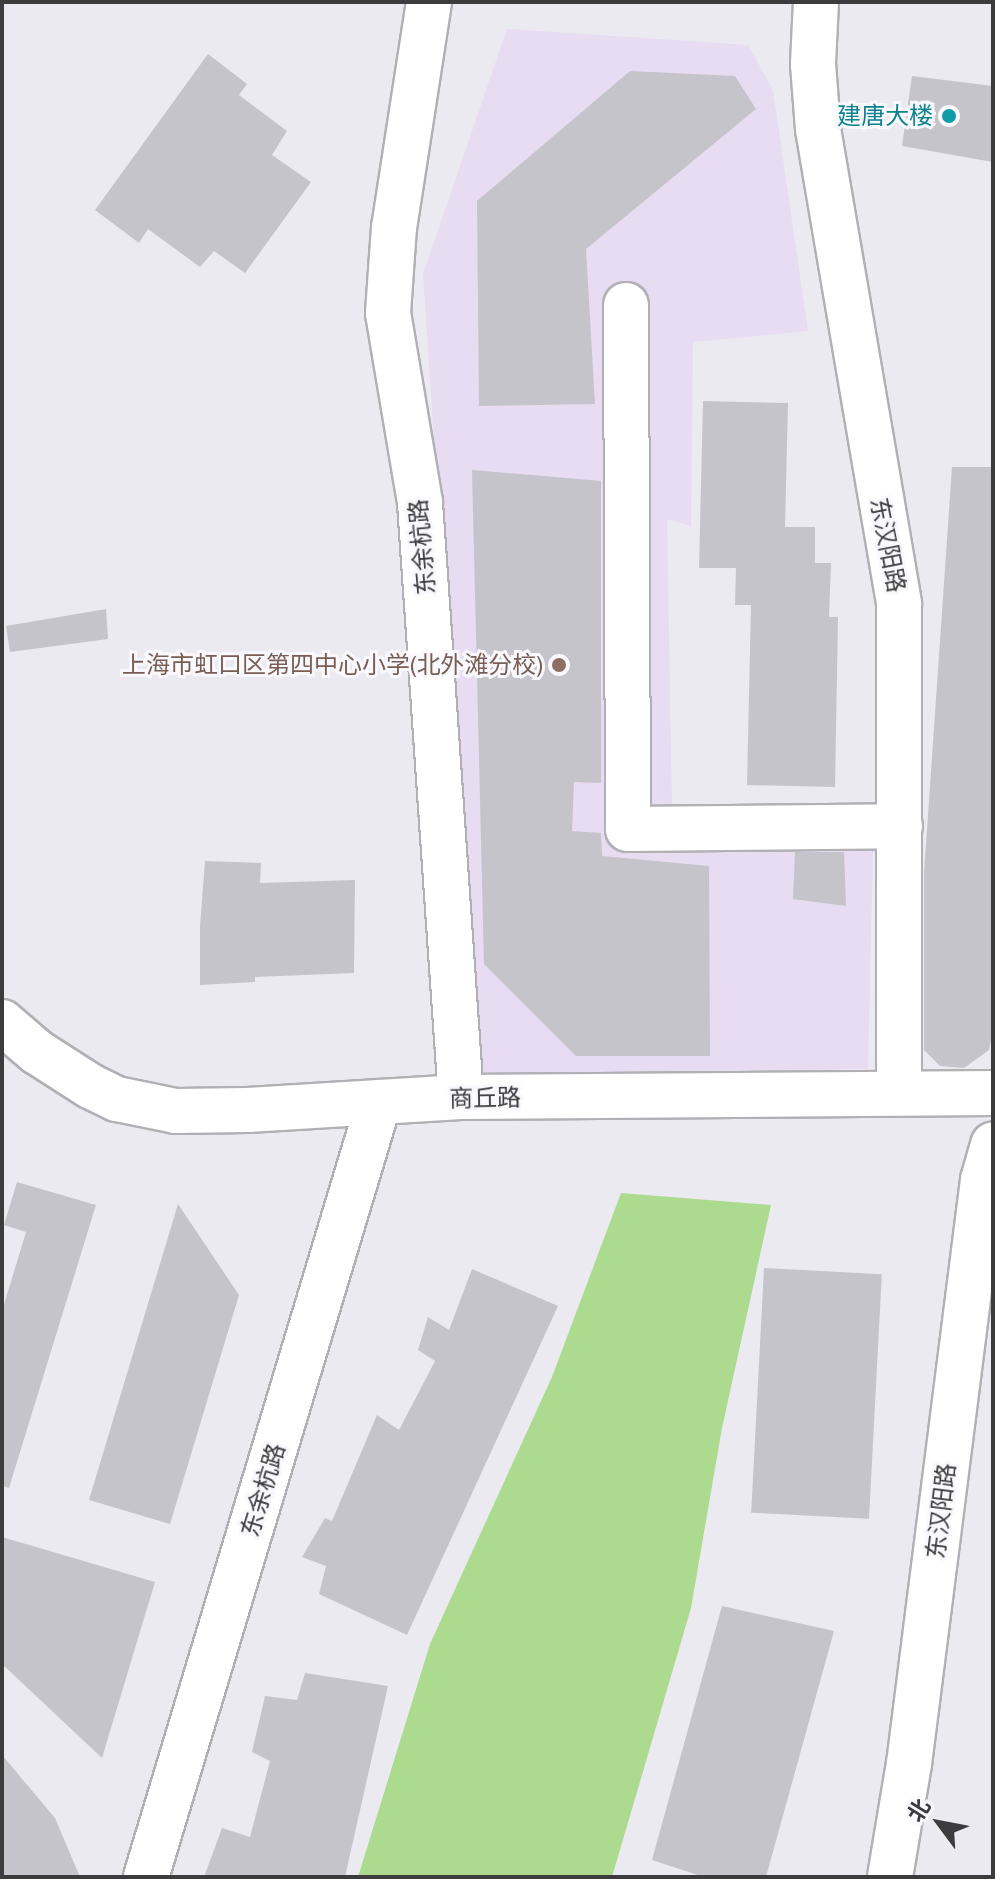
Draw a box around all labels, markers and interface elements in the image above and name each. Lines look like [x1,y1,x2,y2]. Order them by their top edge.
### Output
place label: 建唐大楼 [837,102,933,130]
marker: 建唐大楼 [940,107,958,125]
street label: 东汉阳路 [865,495,911,595]
street label: 东余杭路 [403,498,441,596]
place label: 上海市虹口区第四中心小学(北外滩分校) [122,651,543,679]
marker: 上海市虹口区第四中心小学(北外滩分校) [550,656,568,674]
street label: 商丘路 [449,1083,521,1113]
street label: 东余杭路 [235,1440,291,1540]
street label: 东汉阳路 [921,1462,961,1560]
north arrow [899,1783,979,1863]
text: 北 [900,1793,937,1828]

